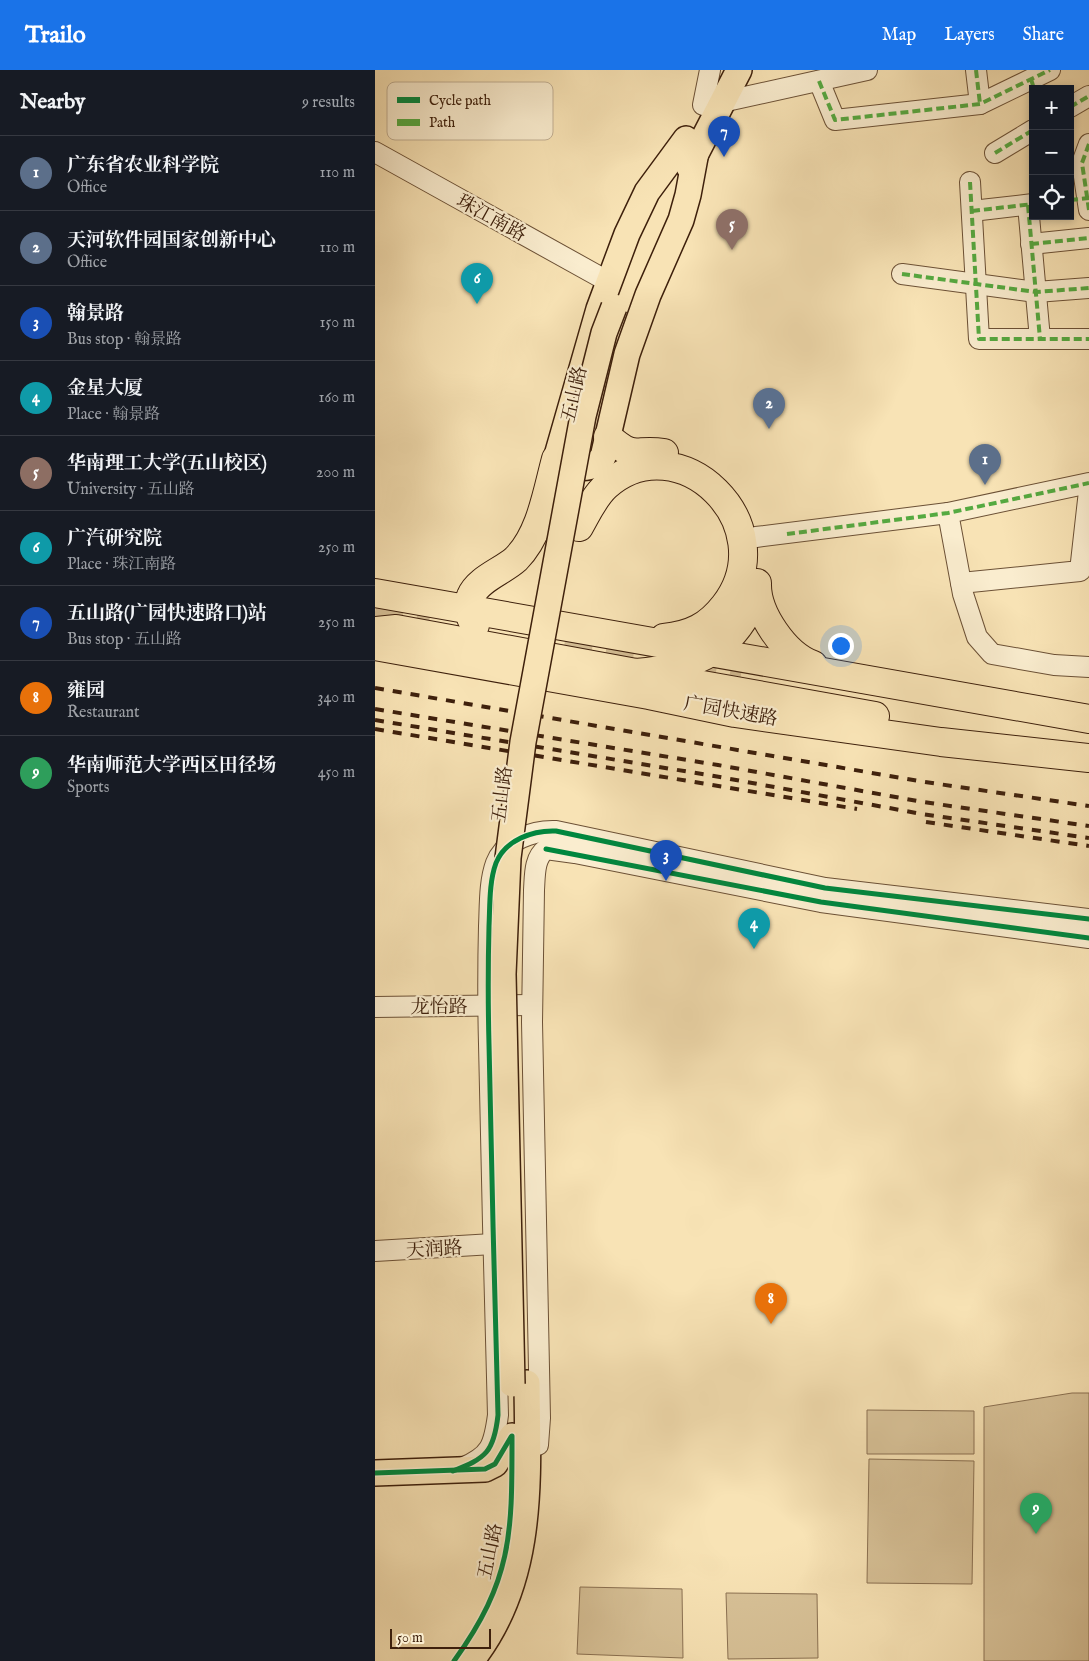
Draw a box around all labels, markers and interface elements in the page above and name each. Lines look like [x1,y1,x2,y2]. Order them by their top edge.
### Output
text: Trailo [25,20,86,51]
text: Map [882,24,916,47]
text: Layers [944,24,995,47]
text: Share [1023,24,1064,47]
legend [387,82,553,140]
map controls [1029,85,1074,220]
button: + [1029,85,1074,130]
text: Nearby [20,89,85,116]
text: Cycle path [429,92,491,110]
text: 9 results [302,93,355,113]
text: Path [429,114,456,132]
pin: 7 [708,116,740,157]
button: − [1029,130,1074,175]
text: 广东省农业科学院 [67,154,219,178]
text: 1 [33,163,39,183]
text: 110 m [319,163,355,183]
button: locate [1029,175,1074,220]
text: Office [67,178,107,198]
street label: 珠江南路 [452,190,530,248]
pin: 5 [716,209,748,250]
text: 天河软件园国家创新中心 [67,229,276,253]
text: 2 [32,238,40,258]
text: 110 m [319,238,355,258]
text: Office [67,253,107,273]
pin: 6 [461,263,493,304]
text: 翰景路 [67,302,124,326]
text: 3 [33,313,39,333]
text: 150 m [320,313,355,333]
text: Bus stop · 翰景路 [67,330,182,350]
street label: 五山路 [557,364,593,425]
text: 金星大厦 [67,377,143,401]
text: 4 [32,388,40,408]
text: 160 m [319,388,355,408]
pin: 2 [753,388,785,429]
text: Place · 翰景路 [67,405,160,425]
pin: 1 [969,444,1001,485]
text: 华南理工大学(五山校区) [67,452,267,476]
text: 5 [33,463,39,483]
text: 200 m [316,463,355,483]
text: University · 五山路 [67,480,195,500]
text: 广汽研究院 [67,527,162,551]
text: 6 [33,538,39,558]
text: 250 m [318,538,355,558]
text: Place · 珠江南路 [67,555,176,575]
text: 五山路(广园快速路口)站 [67,602,267,626]
text: 7 [32,613,40,633]
text: 250 m [318,613,355,633]
text: Bus stop · 五山路 [67,630,182,650]
your location [828,633,854,659]
text: 雍园 [67,679,105,703]
text: 8 [33,688,39,708]
text: 340 m [317,688,355,708]
street label: 广园快速路 [682,692,780,732]
text: Restaurant [67,703,140,723]
text: 华南师范大学西区田径场 [67,754,276,778]
text: 9 [33,763,39,783]
text: 450 m [318,763,355,783]
street label: 五山路 [488,764,518,824]
text: Sports [67,778,109,798]
pin: 3 [650,840,682,881]
pin: 4 [738,908,770,949]
street label: 龙怡路 [410,996,468,1020]
street label: 天润路 [405,1237,463,1263]
pin: 8 [755,1283,787,1324]
pin: 9 [1020,1493,1052,1534]
street label: 五山路 [473,1521,509,1582]
scale bar [390,1626,491,1649]
text: 50 m [397,1629,423,1647]

